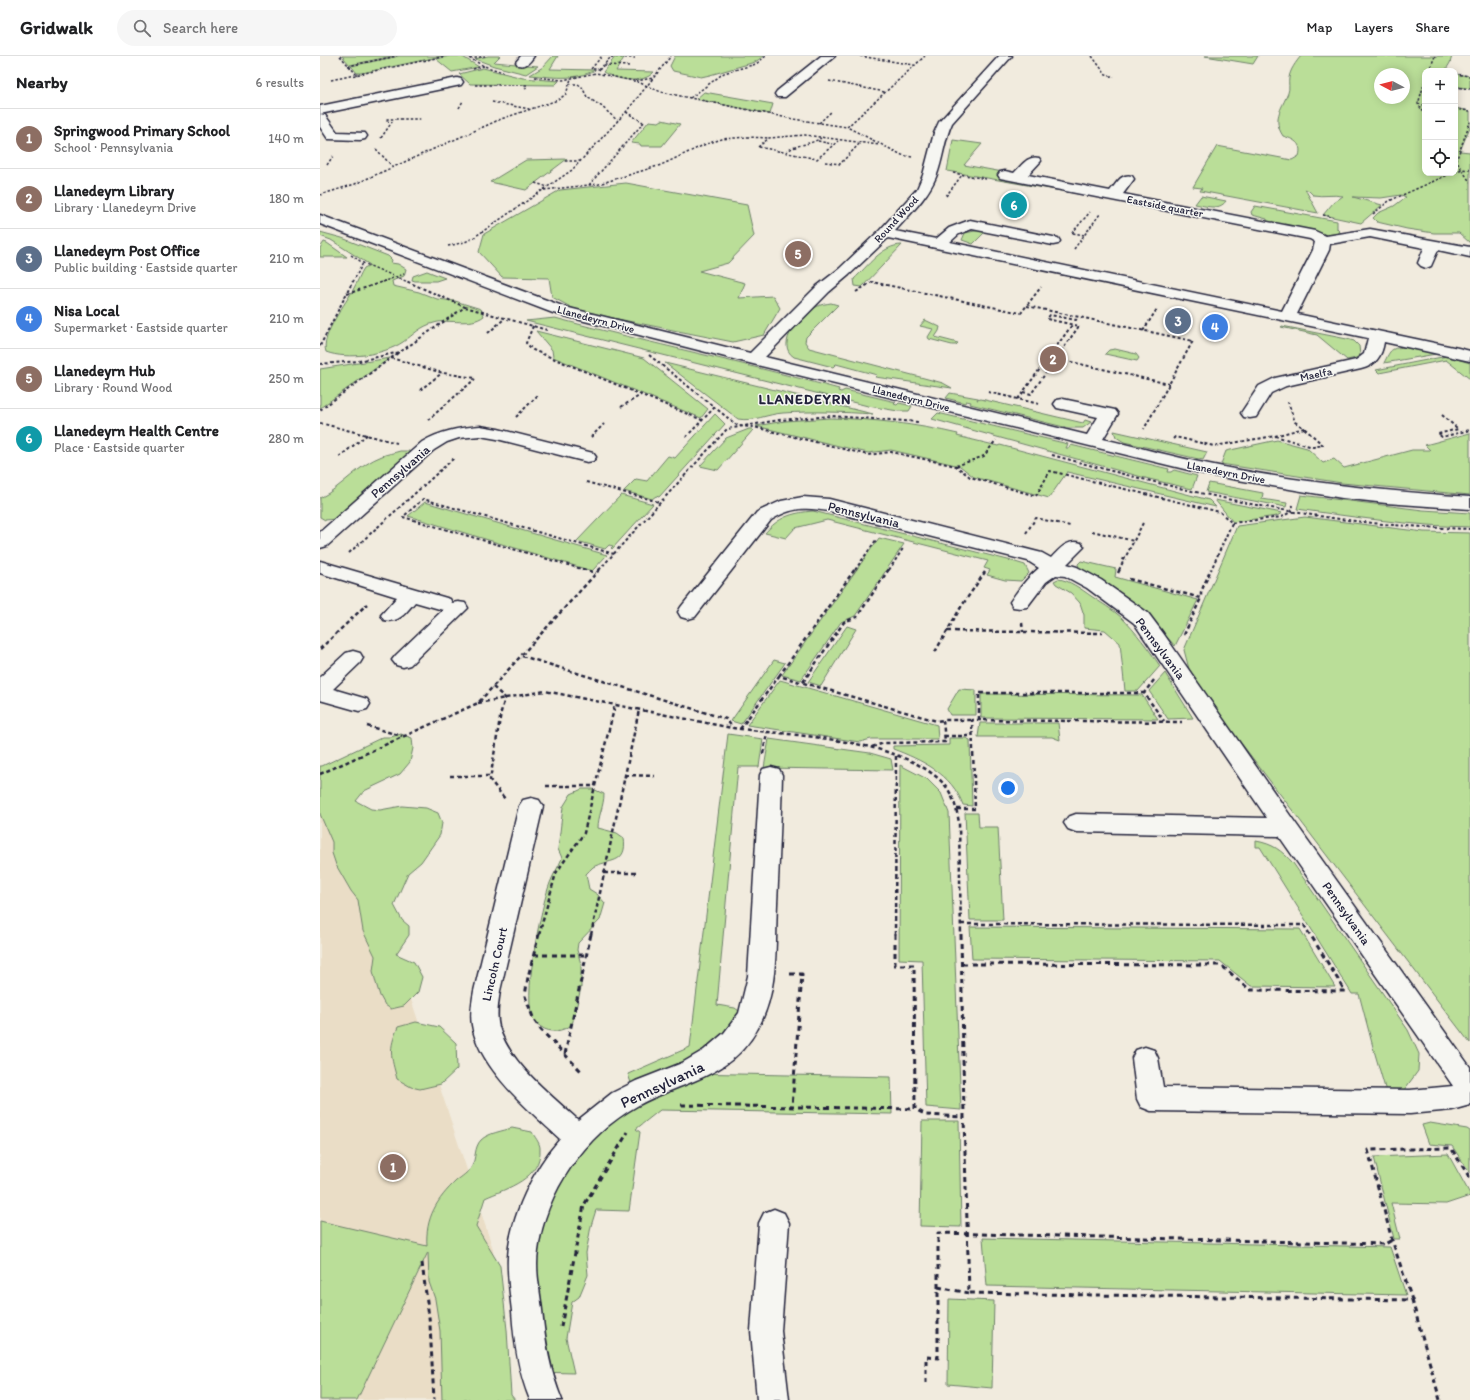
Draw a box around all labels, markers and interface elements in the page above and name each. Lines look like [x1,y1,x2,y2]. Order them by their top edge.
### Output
search box [117,10,397,46]
text: Gridwalk [20,16,93,39]
icon: search [131,17,153,39]
text: Search here [163,19,238,37]
text: Map [1307,19,1332,36]
text: Layers [1354,19,1393,36]
text: Share [1415,19,1450,36]
north arrow [1374,68,1410,104]
map controls [1422,68,1458,176]
button: + [1422,68,1458,104]
text: Nearby [16,72,68,92]
text: 6 results [256,75,304,90]
button: − [1422,104,1458,140]
text: Springwood Primary School [54,122,230,140]
text: 1 [26,131,32,146]
text: 140 m [268,131,304,146]
text: School · Pennsylvania [54,140,173,155]
button: locate [1422,140,1458,176]
text: Llanedeyrn Library [54,182,174,200]
pin: 6 [1001,190,1027,220]
text: 2 [26,191,32,206]
text: 180 m [269,191,304,206]
street label: Round Wood [871,193,921,245]
street label: Eastside quarter [1126,193,1205,220]
text: Library · Llanedeyrn Drive [54,200,196,215]
pin: 5 [785,239,811,269]
text: Llanedeyrn Post Office [54,242,200,260]
text: 3 [25,251,33,266]
text: 210 m [269,251,304,266]
text: Public building · Eastside quarter [54,260,237,275]
text: Nisa Local [54,302,119,320]
street label: Llanedeyrn Drive [556,303,636,336]
pin: 3 [1165,306,1191,336]
text: 4 [25,311,33,326]
text: 210 m [269,311,304,326]
pin: 4 [1202,312,1228,342]
text: Supermarket · Eastside quarter [54,320,228,335]
pin: 2 [1040,344,1066,374]
text: Llanedeyrn Hub [54,362,155,380]
street label: Maelfa [1299,365,1334,384]
text: 5 [26,371,32,386]
text: 250 m [268,371,304,386]
text: Library · Round Wood [54,380,172,395]
street label: Llanedeyrn Drive [871,383,951,414]
district label: LLANEDEYRN [758,391,852,408]
text: Llanedeyrn Health Centre [54,422,219,440]
text: 6 [26,431,32,446]
text: 280 m [268,431,304,446]
text: Place · Eastside quarter [54,440,185,455]
street label: Pennsylvania [368,441,433,501]
street label: Llanedeyrn Drive [1186,459,1266,486]
street label: Pennsylvania [826,498,902,531]
street label: Pennsylvania [1133,614,1189,682]
your location [998,778,1018,798]
street label: Pennsylvania [1319,879,1374,948]
street label: Lincoln Court [479,925,510,1003]
street label: Pennsylvania [617,1056,708,1112]
pin: 1 [380,1152,406,1182]

